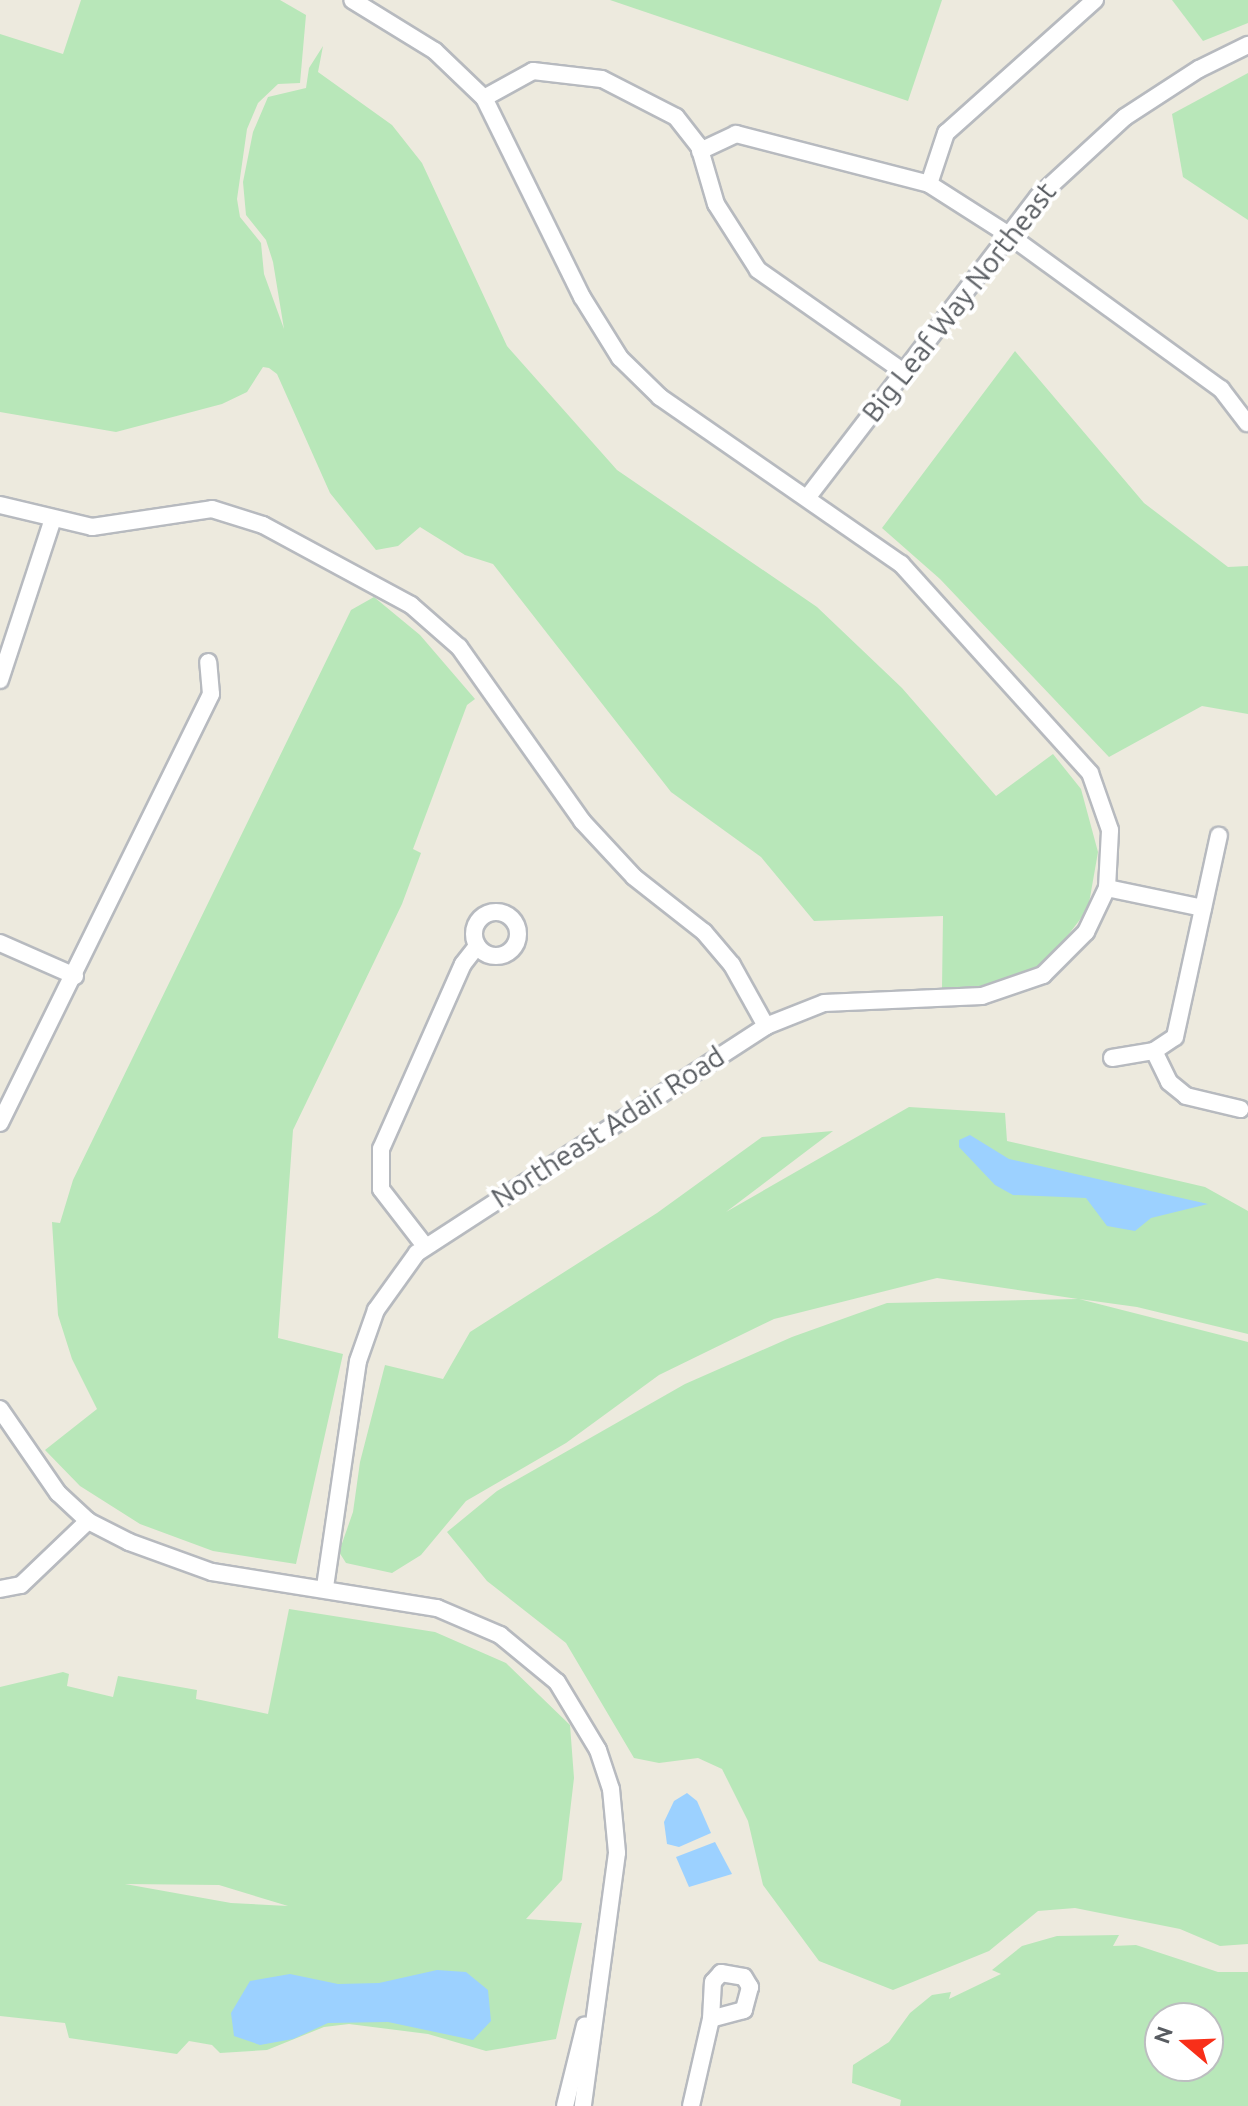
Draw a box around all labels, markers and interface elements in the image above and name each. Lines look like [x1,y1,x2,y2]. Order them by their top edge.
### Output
street label: Big Leaf Way Northeast [855,175,1063,429]
street label: Northeast Adair Road [485,1039,731,1215]
north arrow [1144,2002,1224,2082]
text: N [1148,2023,1177,2047]

